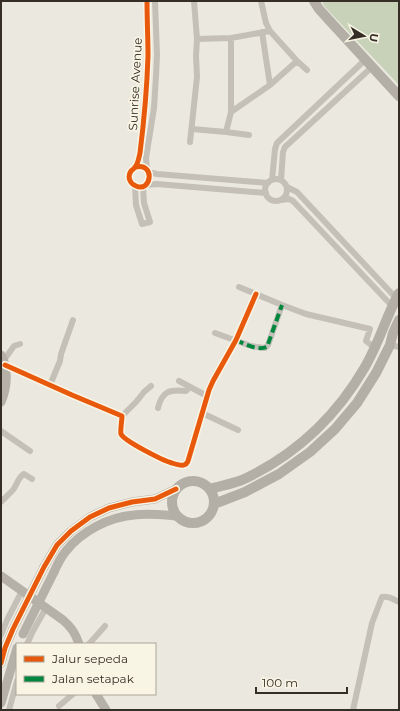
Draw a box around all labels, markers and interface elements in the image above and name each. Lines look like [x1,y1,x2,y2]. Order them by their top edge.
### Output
north arrow [344,16,384,56]
text: U [366,32,381,43]
street label: Sunrise Avenue [125,37,145,131]
legend [16,643,156,695]
text: Jalur sepeda [51,651,128,666]
scale bar [256,669,347,695]
text: Jalan setapak [51,671,135,686]
text: 100 m [262,675,298,690]

